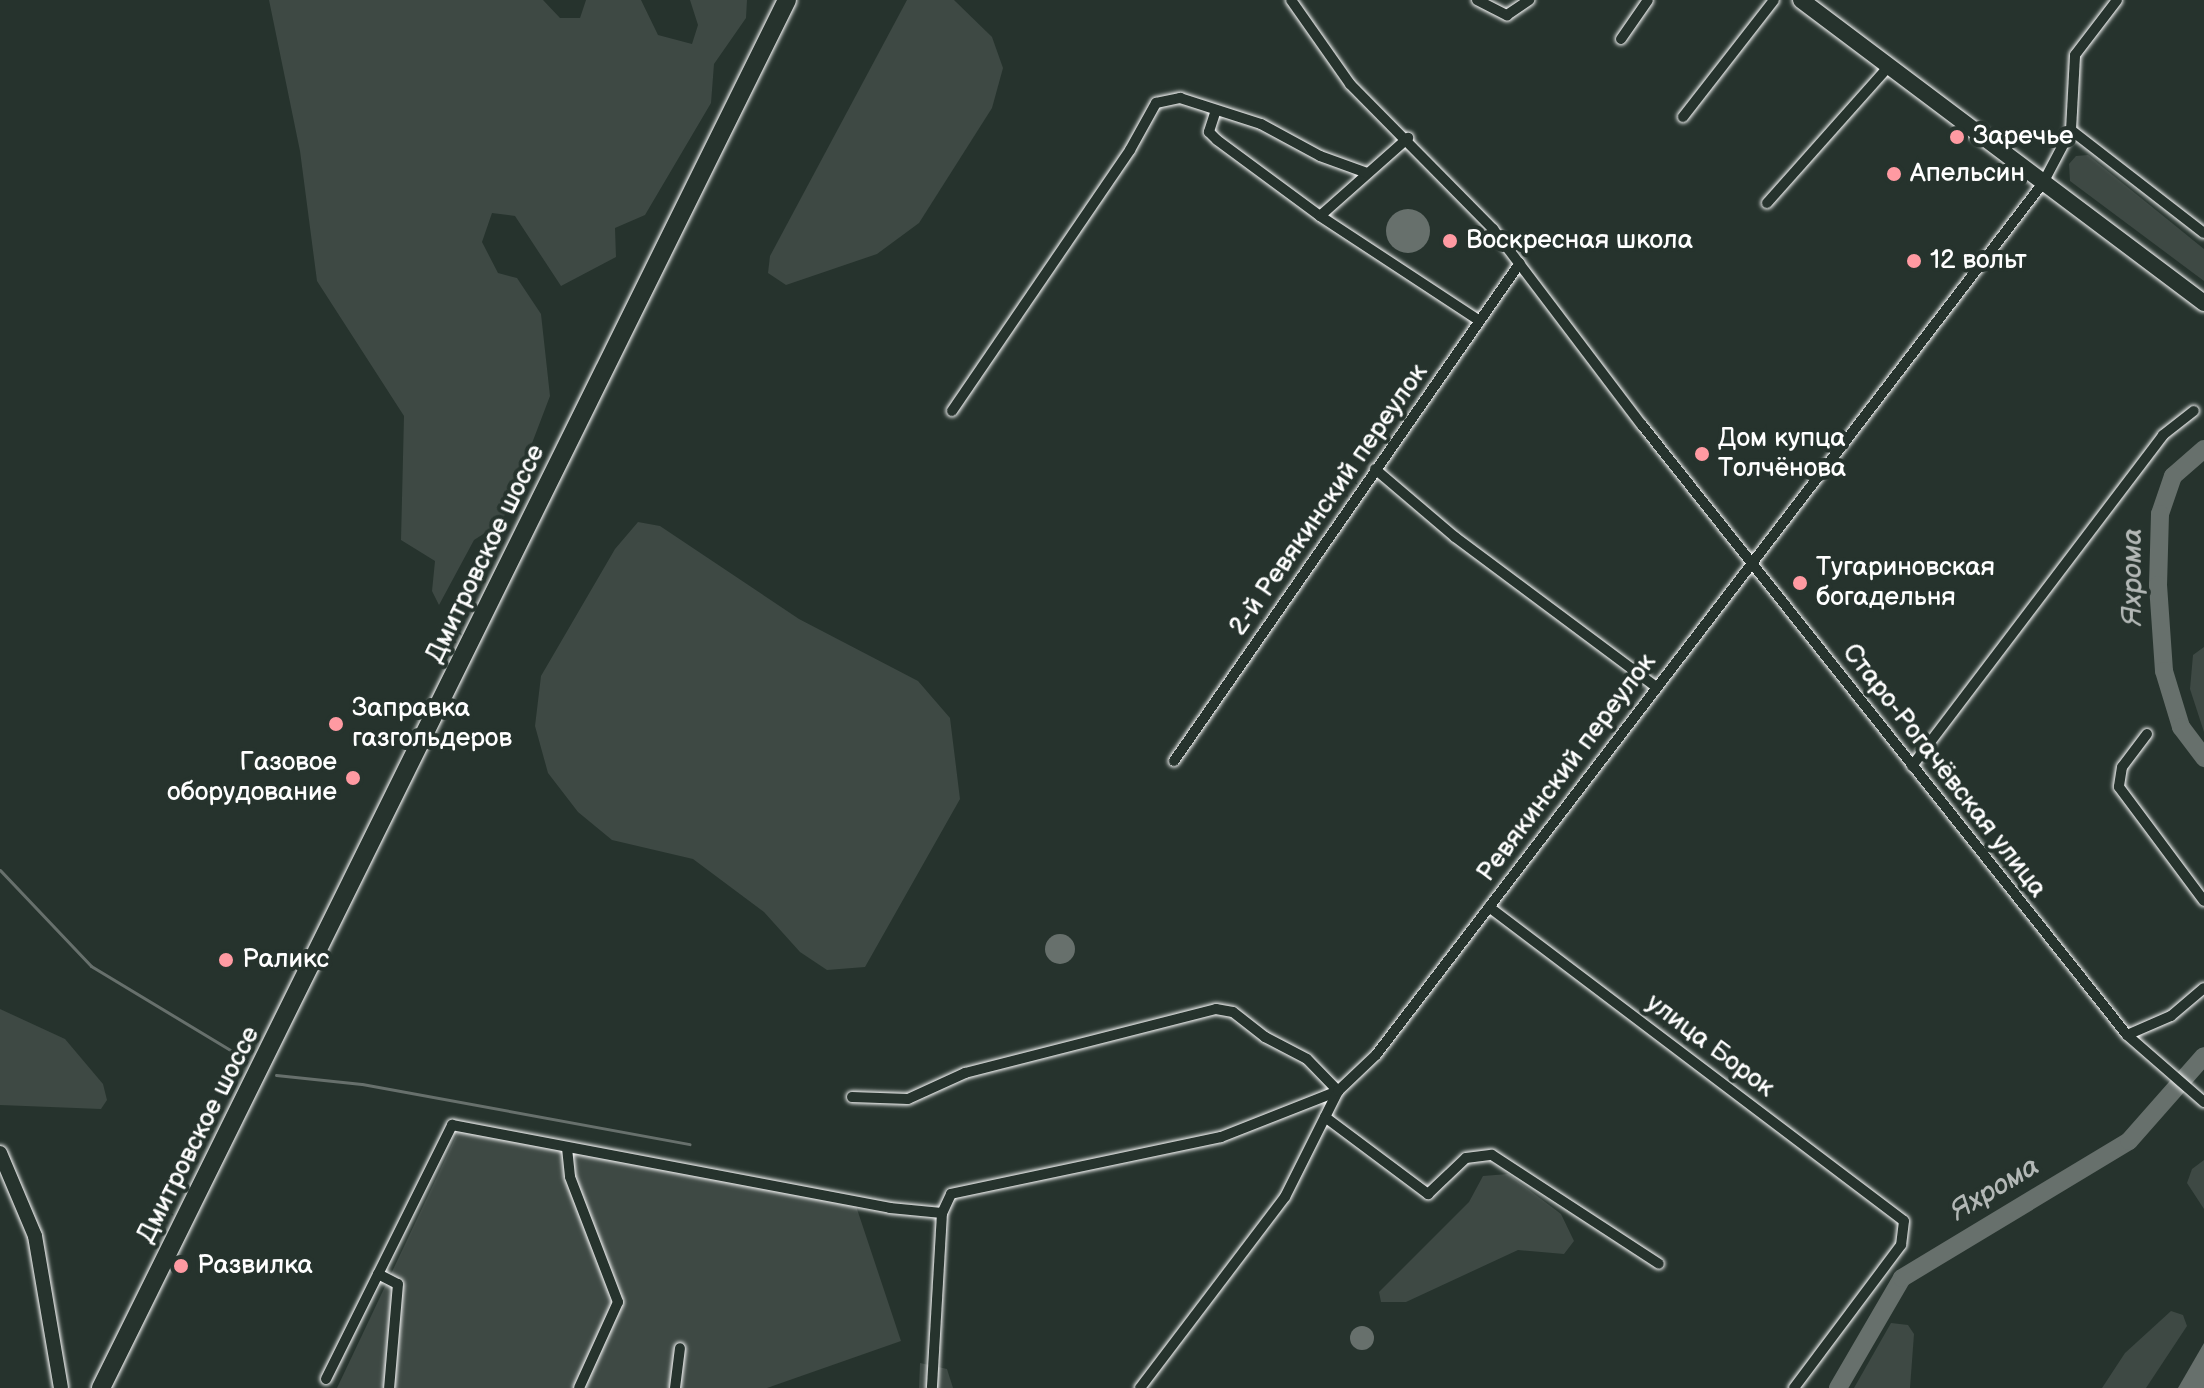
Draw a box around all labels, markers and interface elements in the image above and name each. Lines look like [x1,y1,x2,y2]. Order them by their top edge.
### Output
place label: Заречье [1973,121,2074,153]
marker: Заречье [1948,128,1966,146]
place label: Апельсин [1910,158,2025,190]
marker: Апельсин [1885,165,1903,183]
place label: Воскресная школа [1466,225,1693,257]
marker: Воскресная школа [1441,232,1459,250]
place label: 12 вольт [1930,245,2027,277]
marker: 12 вольт [1905,252,1923,270]
street label: 2-й Ревякинский переулок [1223,358,1435,642]
place label: Дом купца Толчёнова [1718,423,1846,484]
street label: Дмитровское шоссе [420,440,552,668]
marker: Дом купца Толчёнова [1693,445,1711,463]
water label: Яхрома [2116,528,2150,626]
place label: Тугариновская богадельня [1816,552,1995,614]
marker: Тугариновская богадельня [1791,574,1809,592]
street label: Старо-Рогачёвская улица [1835,638,2053,904]
street label: Ревякинский переулок [1471,648,1663,888]
place label: Заправка газгольдеров [352,693,512,754]
marker: Заправка газгольдеров [327,715,345,733]
place label: Газовое оборудование [167,747,337,808]
marker: Газовое оборудование [344,769,362,787]
place label: Раликс [242,944,329,976]
marker: Раликс [217,951,235,969]
street label: улица Борок [1640,988,1780,1104]
street label: Дмитровское шоссе [131,1022,267,1248]
water label: Яхрома [1944,1149,2046,1229]
place label: Развилка [197,1250,313,1282]
marker: Развилка [172,1257,190,1275]

